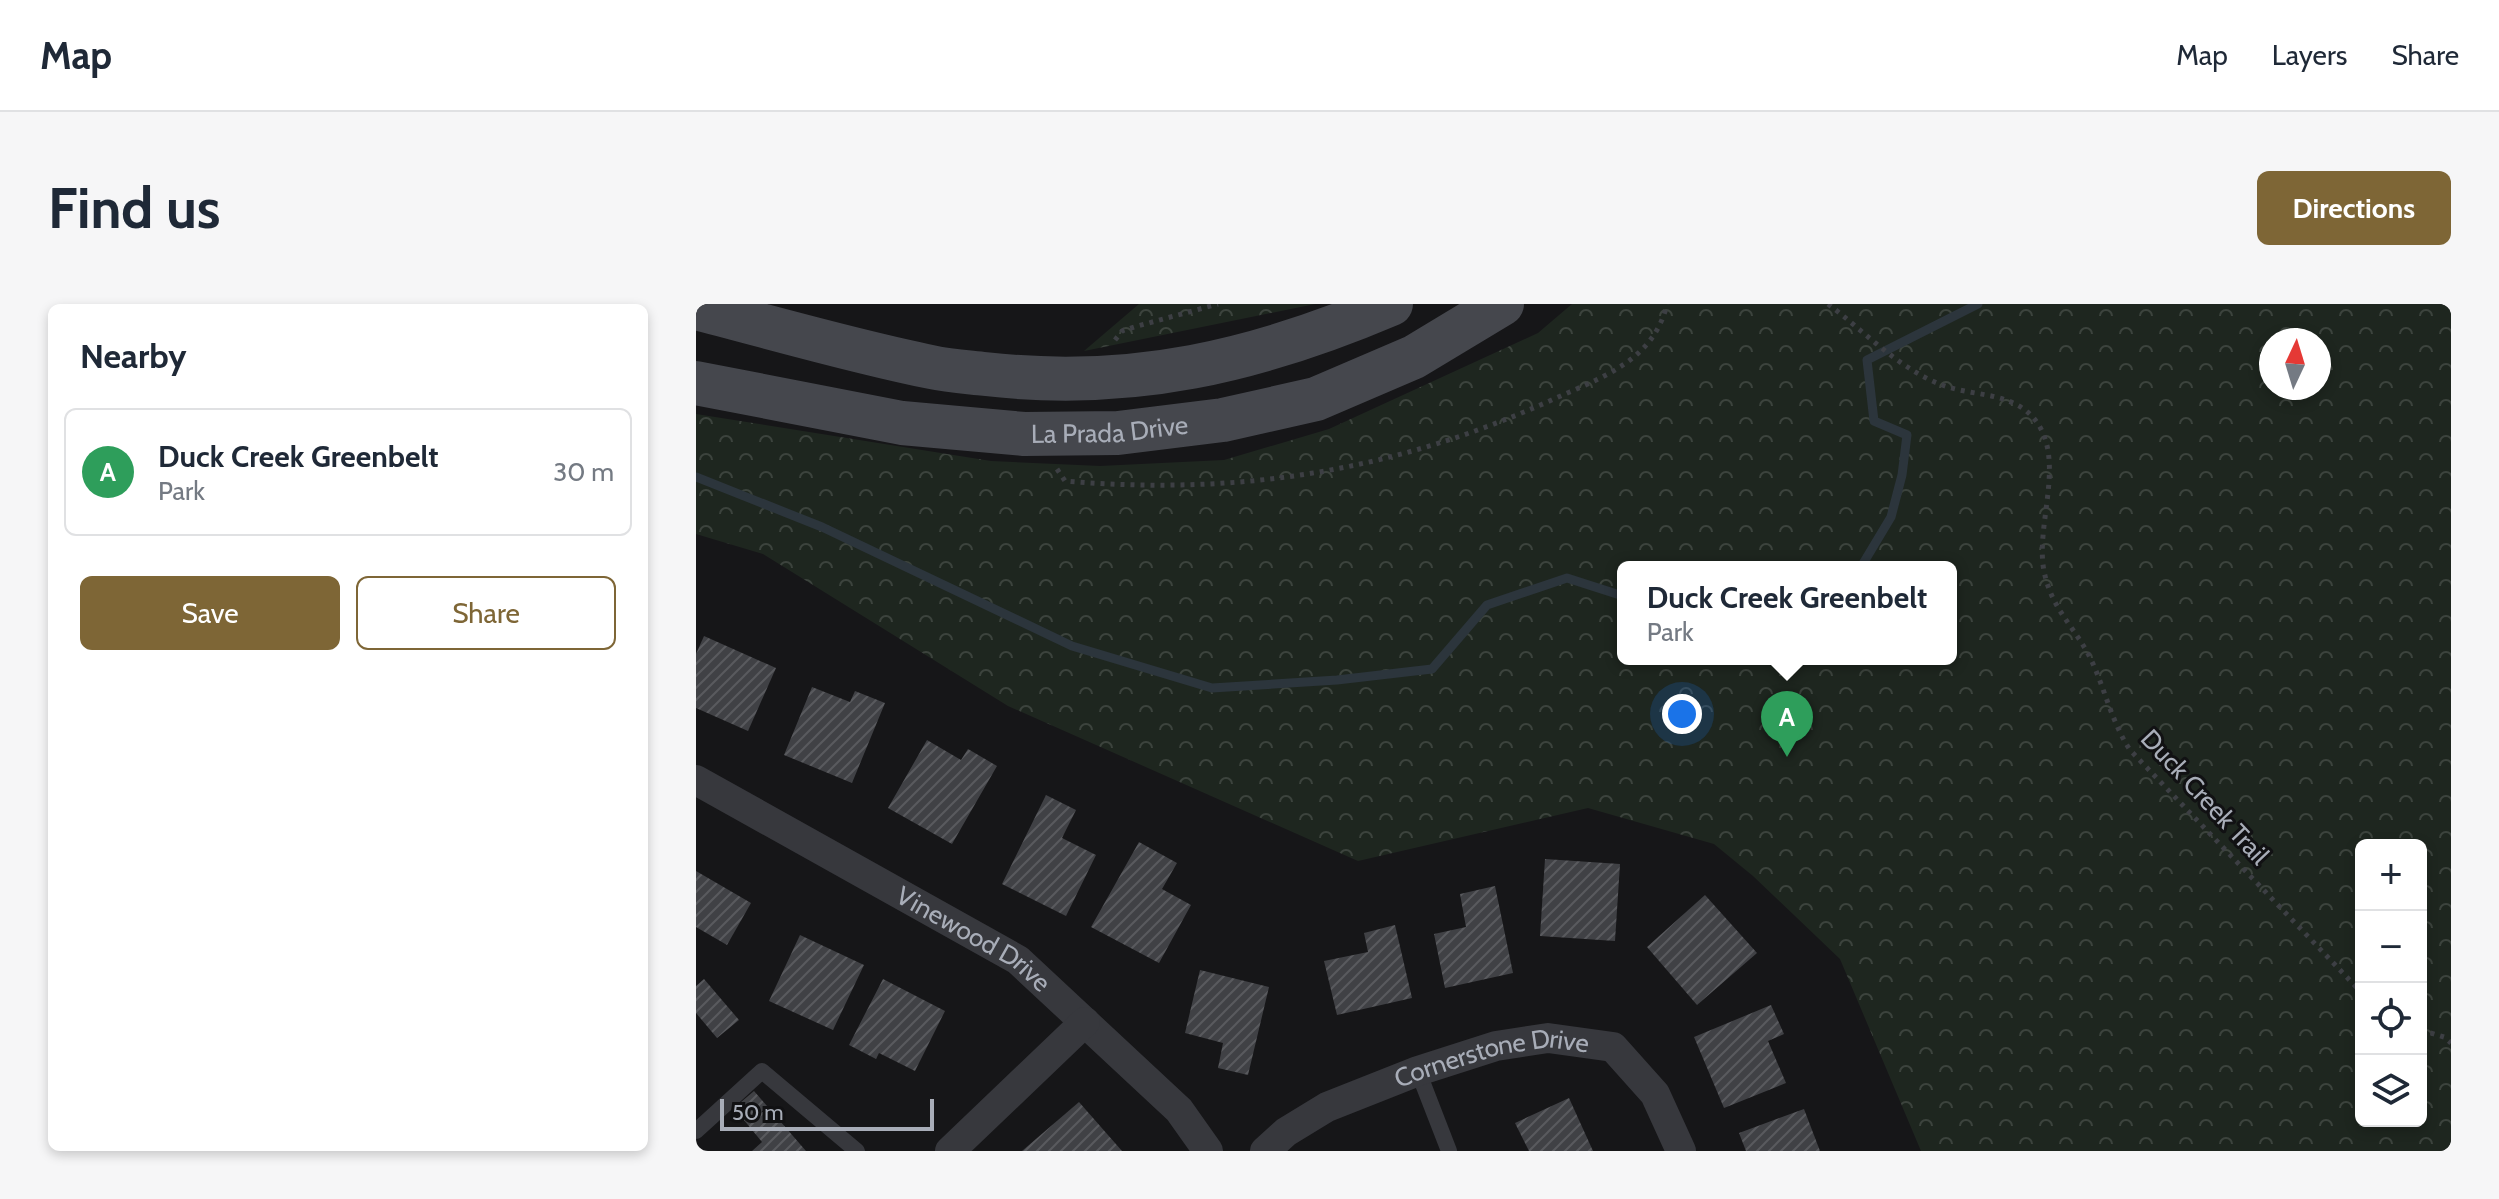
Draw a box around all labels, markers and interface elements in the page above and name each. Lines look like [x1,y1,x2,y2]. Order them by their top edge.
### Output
text: Map [40,32,112,79]
text: Map [2176,38,2228,72]
text: Layers [2272,38,2347,72]
text: Share [2391,38,2459,72]
button: Directions [2257,171,2451,245]
text: Find us [48,174,221,242]
north arrow [2259,328,2331,400]
text: Nearby [80,335,187,377]
street label: La Prada Drive [1031,408,1190,450]
text: Duck Creek Greenbelt [158,438,438,475]
text: A [100,456,116,488]
text: 30 m [553,456,614,488]
text: Park [158,475,205,507]
popup [1617,561,1957,665]
button: Save [80,576,340,650]
button: Share [356,576,616,650]
text: Duck Creek Greenbelt [1647,579,1927,616]
text: Park [1647,616,1694,648]
pin: A [1761,691,1813,757]
your location [1662,694,1702,734]
street label: Duck Creek Trail [2134,723,2276,871]
map controls [2355,839,2427,1127]
button: + [2355,839,2427,911]
street label: Vinewood Drive [891,879,1058,998]
button: − [2355,911,2427,983]
button: locate [2355,983,2427,1055]
street label: Cornerstone Drive [1390,1022,1591,1095]
button: layers [2355,1055,2427,1127]
scale bar [720,1095,934,1131]
text: 50 m [732,1099,784,1126]

